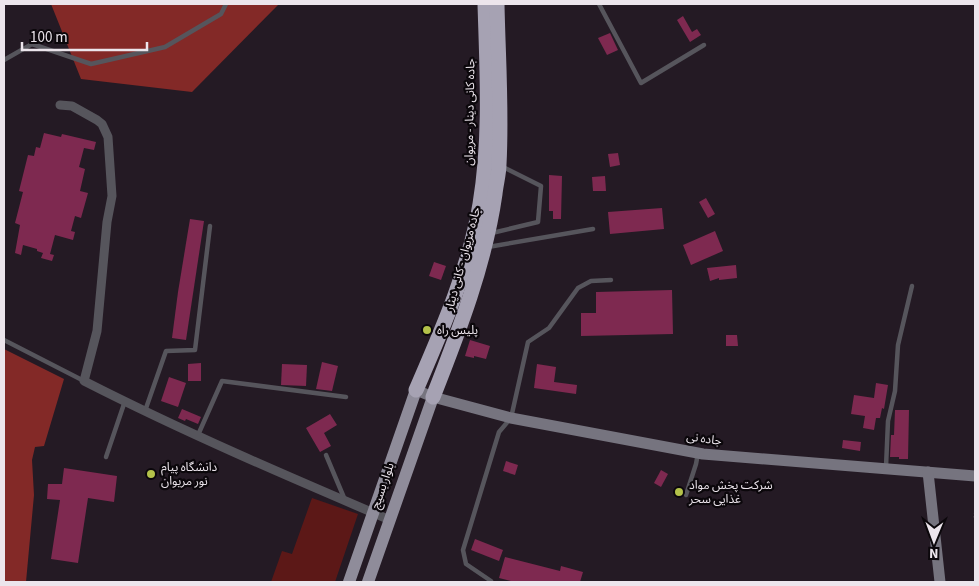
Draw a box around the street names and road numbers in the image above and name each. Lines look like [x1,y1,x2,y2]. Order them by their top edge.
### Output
street label: جاده کانی دینار - مریوان [461,58,479,166]
street label: جاده مریوان - کانی دینار [441,205,485,314]
street label: جاده نی [685,428,723,450]
street label: بلوار بسیج [367,461,399,511]

